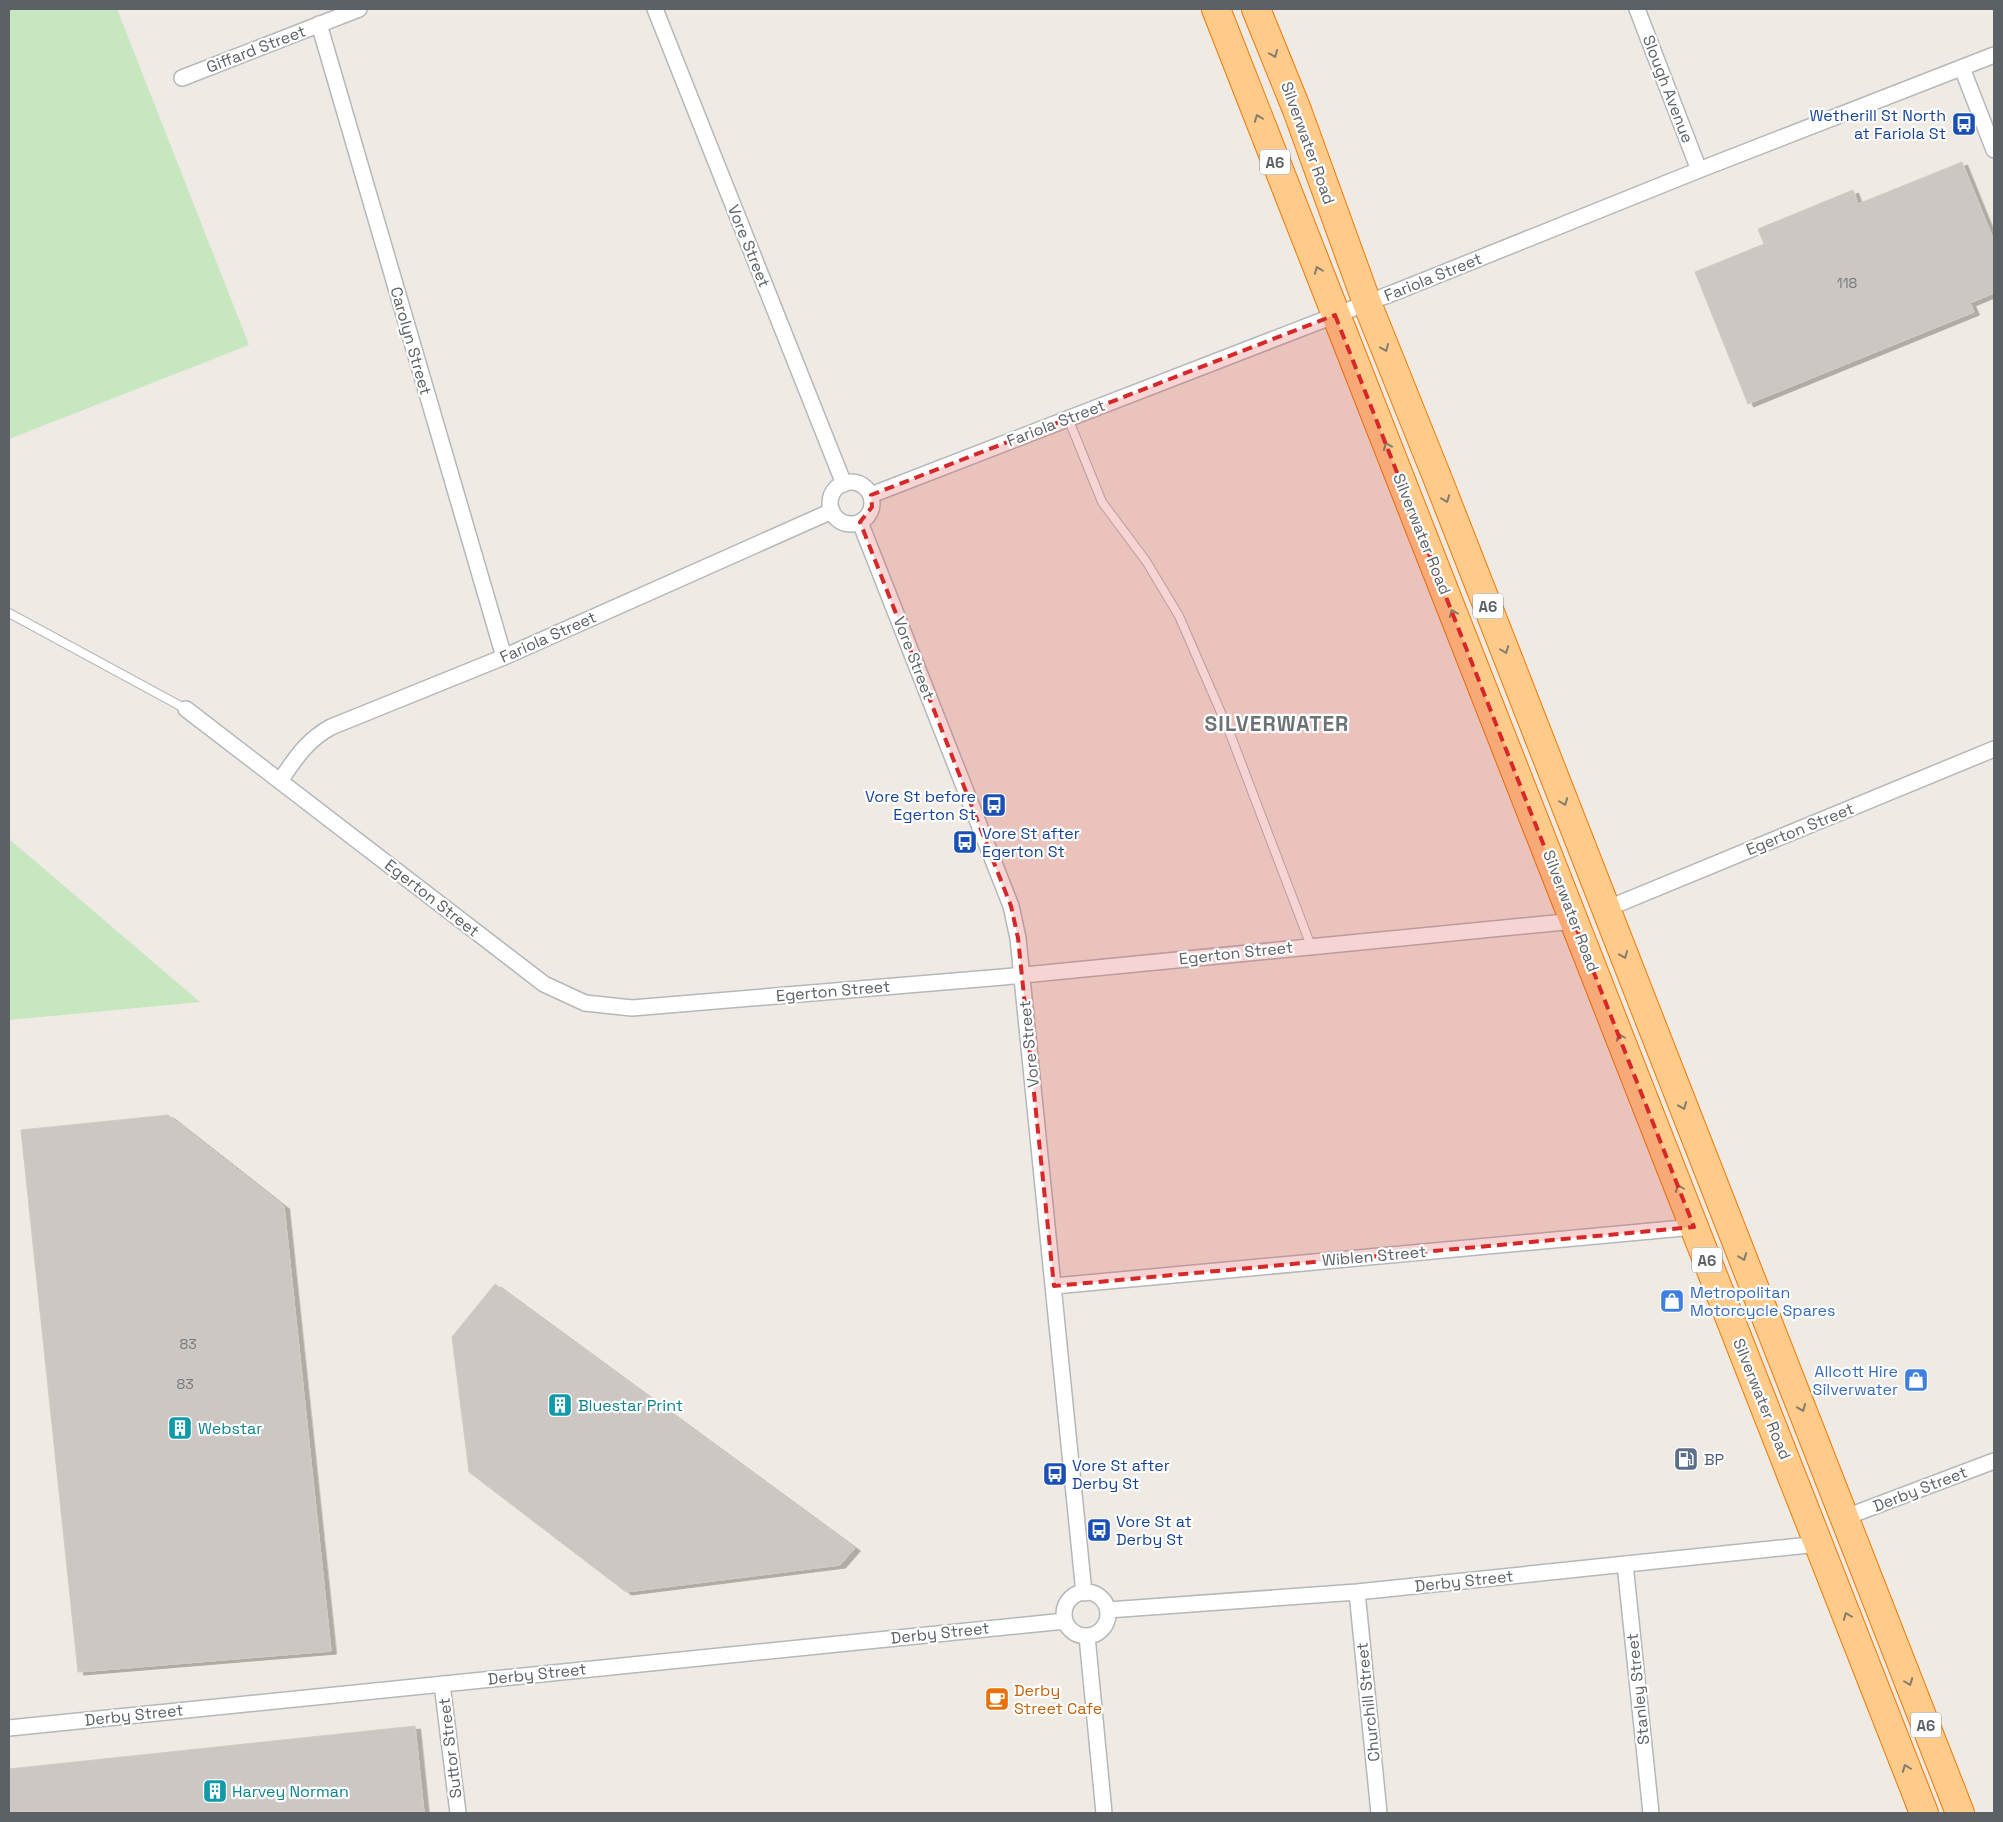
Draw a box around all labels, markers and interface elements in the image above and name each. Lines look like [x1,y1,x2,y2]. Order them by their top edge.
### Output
street label: Giffard Street [203,20,309,78]
street label: Slough Avenue [1638,32,1698,146]
one-way arrow [1268,49,1278,58]
street label: Silverwater Road [1276,79,1340,207]
place label: Wetherill St North at Fariola St [1810,105,1946,144]
bus stop icon: Wetherill St North at Fariola St [1951,111,1977,137]
one-way arrow [1254,114,1265,123]
road number: A6 [1260,150,1290,174]
street label: Vore Street [723,202,775,290]
street label: Fariola Street [1381,248,1485,306]
one-way arrow [1313,266,1324,275]
house number: 118 [1837,274,1857,292]
street label: Carolyn Street [386,284,436,398]
one-way arrow [1379,343,1389,352]
street label: Fariola Street [1004,395,1108,451]
one-way arrow [1383,442,1393,451]
street label: Silverwater Road [1388,470,1456,598]
one-way arrow [1440,494,1450,503]
road number: A6 [1473,594,1503,618]
street label: Fariola Street [496,606,600,668]
one-way arrow [1449,609,1460,618]
street label: Vore Street [889,613,939,703]
one-way arrow [1499,645,1509,654]
district label: SILVERWATER [1205,710,1349,737]
place label: Vore St before Egerton St [865,786,976,825]
bus stop icon: Vore St before Egerton St [981,792,1007,818]
one-way arrow [1558,797,1568,806]
street label: Egerton Street [1743,798,1857,860]
place label: Vore St after Egerton St [982,823,1080,862]
bus stop icon: Vore St after Egerton St [952,829,978,855]
street label: Silverwater Road [1538,847,1604,975]
street label: Egerton Street [380,854,484,942]
street label: Egerton Street [1178,937,1294,969]
one-way arrow [1618,950,1628,958]
street label: Egerton Street [775,976,891,1006]
street label: Vore Street [1014,999,1044,1089]
one-way arrow [1616,1033,1626,1042]
one-way arrow [1677,1101,1687,1110]
one-way arrow [1675,1184,1685,1193]
street label: Wiblen Street [1321,1241,1427,1271]
road number: A6 [1692,1248,1722,1272]
one-way arrow [1736,1252,1747,1261]
place label: Metropolitan Motorcycle Spares [1690,1282,1836,1321]
shop icon: Metropolitan Motorcycle Spares [1659,1288,1685,1314]
house number: 83 [179,1335,197,1353]
street label: Silverwater Road [1728,1335,1796,1463]
place label: Allcott Hire Silverwater [1813,1361,1898,1400]
shop icon: Allcott Hire Silverwater [1903,1367,1929,1393]
house number: 83 [176,1375,194,1393]
building icon: Bluestar Print [547,1392,573,1418]
place label: Bluestar Print [578,1395,683,1416]
one-way arrow [1796,1403,1806,1412]
building icon: Webstar [167,1415,193,1441]
place label: Webstar [198,1418,262,1439]
fuel station icon: BP [1673,1446,1699,1472]
place label: BP [1704,1449,1725,1470]
place label: Vore St after Derby St [1072,1455,1170,1494]
bus stop icon: Vore St after Derby St [1042,1461,1068,1487]
street label: Derby Street [1870,1461,1970,1517]
place label: Vore St at Derby St [1116,1511,1192,1550]
bus stop icon: Vore St at Derby St [1086,1517,1112,1543]
street label: Derby Street [1414,1565,1514,1597]
one-way arrow [1843,1612,1854,1621]
street label: Derby Street [890,1617,990,1649]
street label: Stanley Street [1622,1632,1654,1746]
street label: Churchill Street [1351,1641,1385,1763]
street label: Derby Street [487,1658,587,1690]
one-way arrow [1903,1677,1913,1686]
place label: Derby Street Cafe [1014,1680,1102,1719]
cafe icon: Derby Street Cafe [984,1686,1010,1712]
street label: Suttor Street [433,1697,467,1799]
street label: Derby Street [84,1699,184,1731]
road number: A6 [1911,1712,1941,1738]
one-way arrow [1902,1764,1912,1773]
building icon: Harvey Norman [202,1778,228,1804]
place label: Harvey Norman [232,1781,349,1802]

